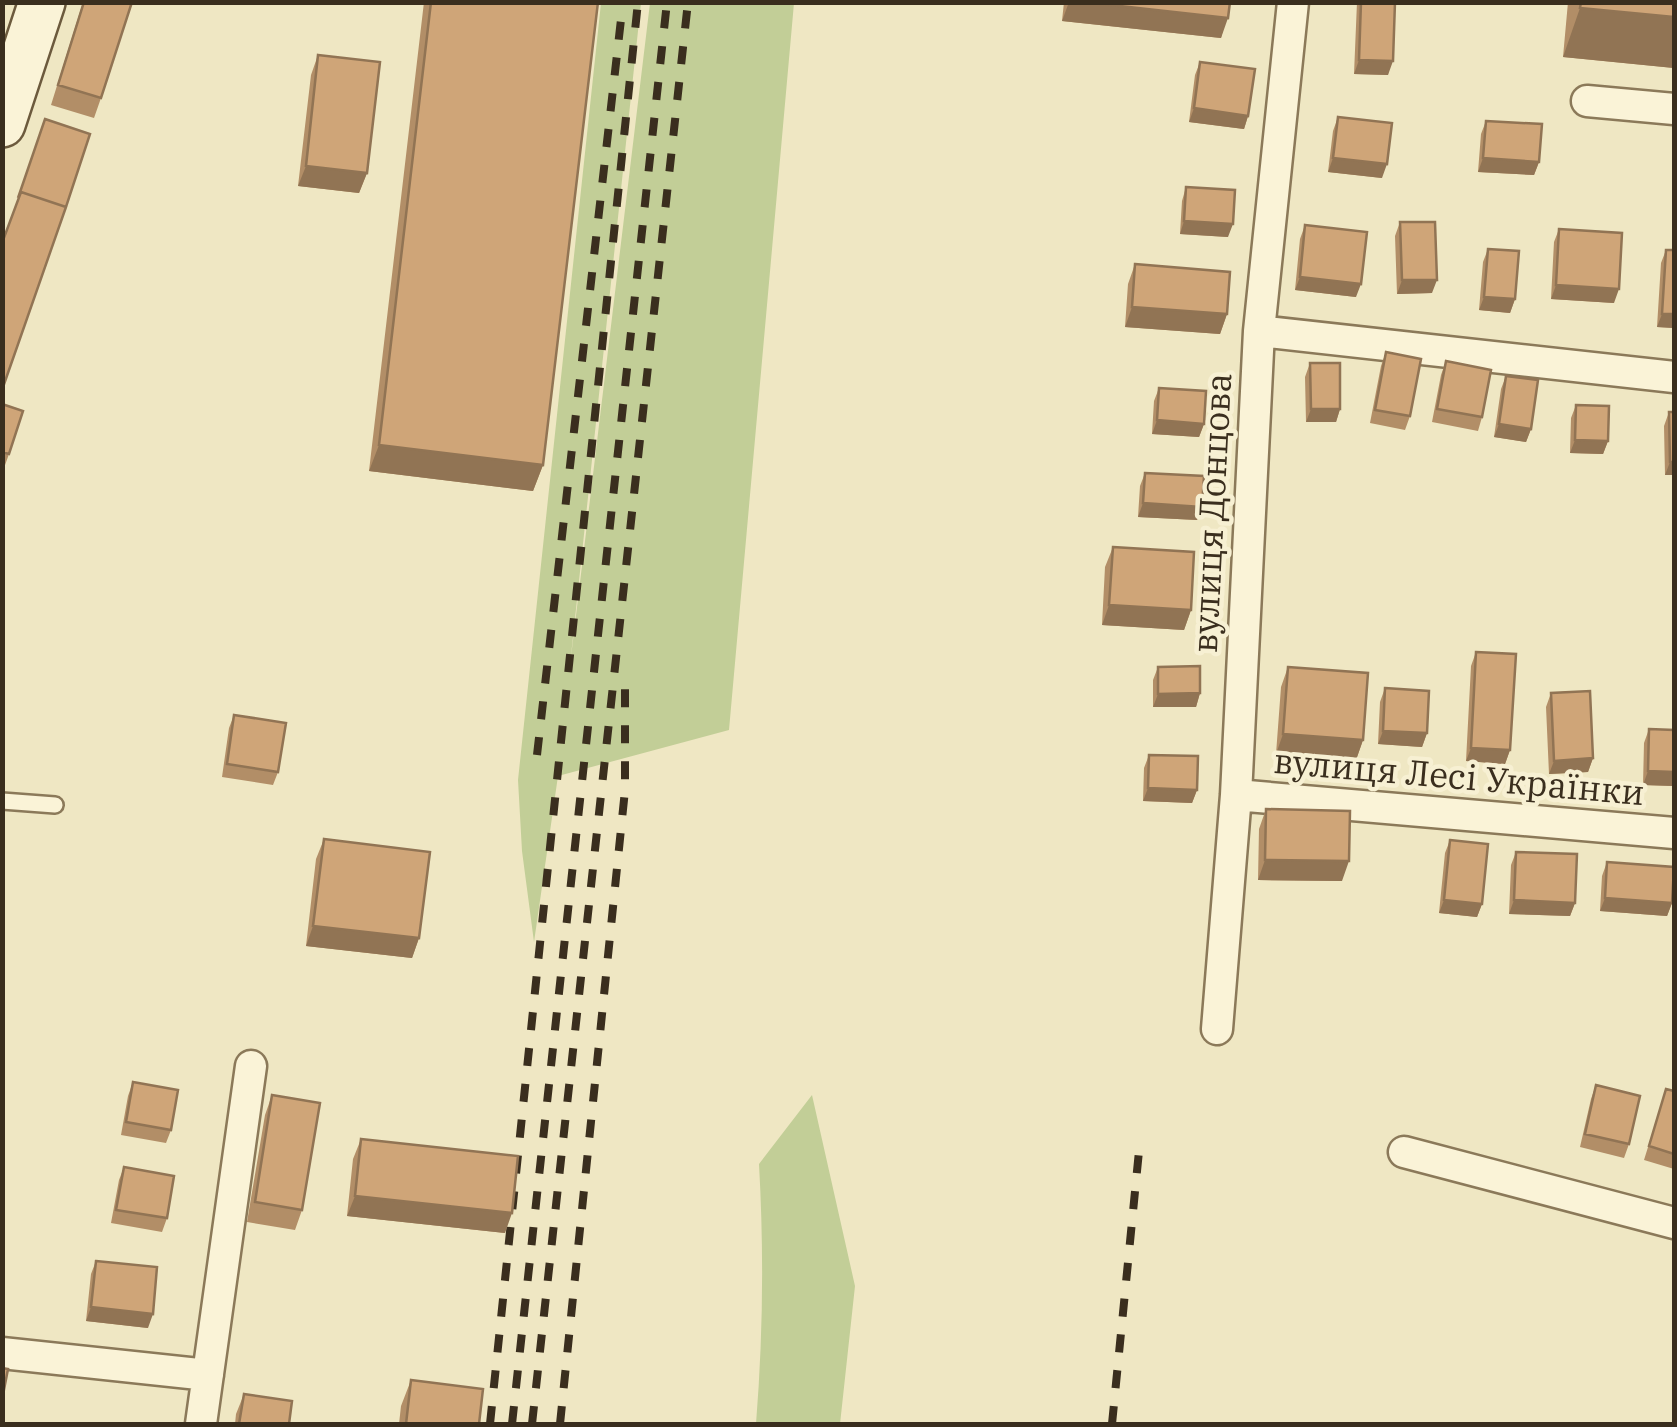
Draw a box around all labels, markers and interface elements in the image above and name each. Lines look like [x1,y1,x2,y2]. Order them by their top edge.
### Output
street label: вулиця Донцова [1181,372,1241,654]
street label: вулиця Лесі Українки [1272,737,1646,815]

